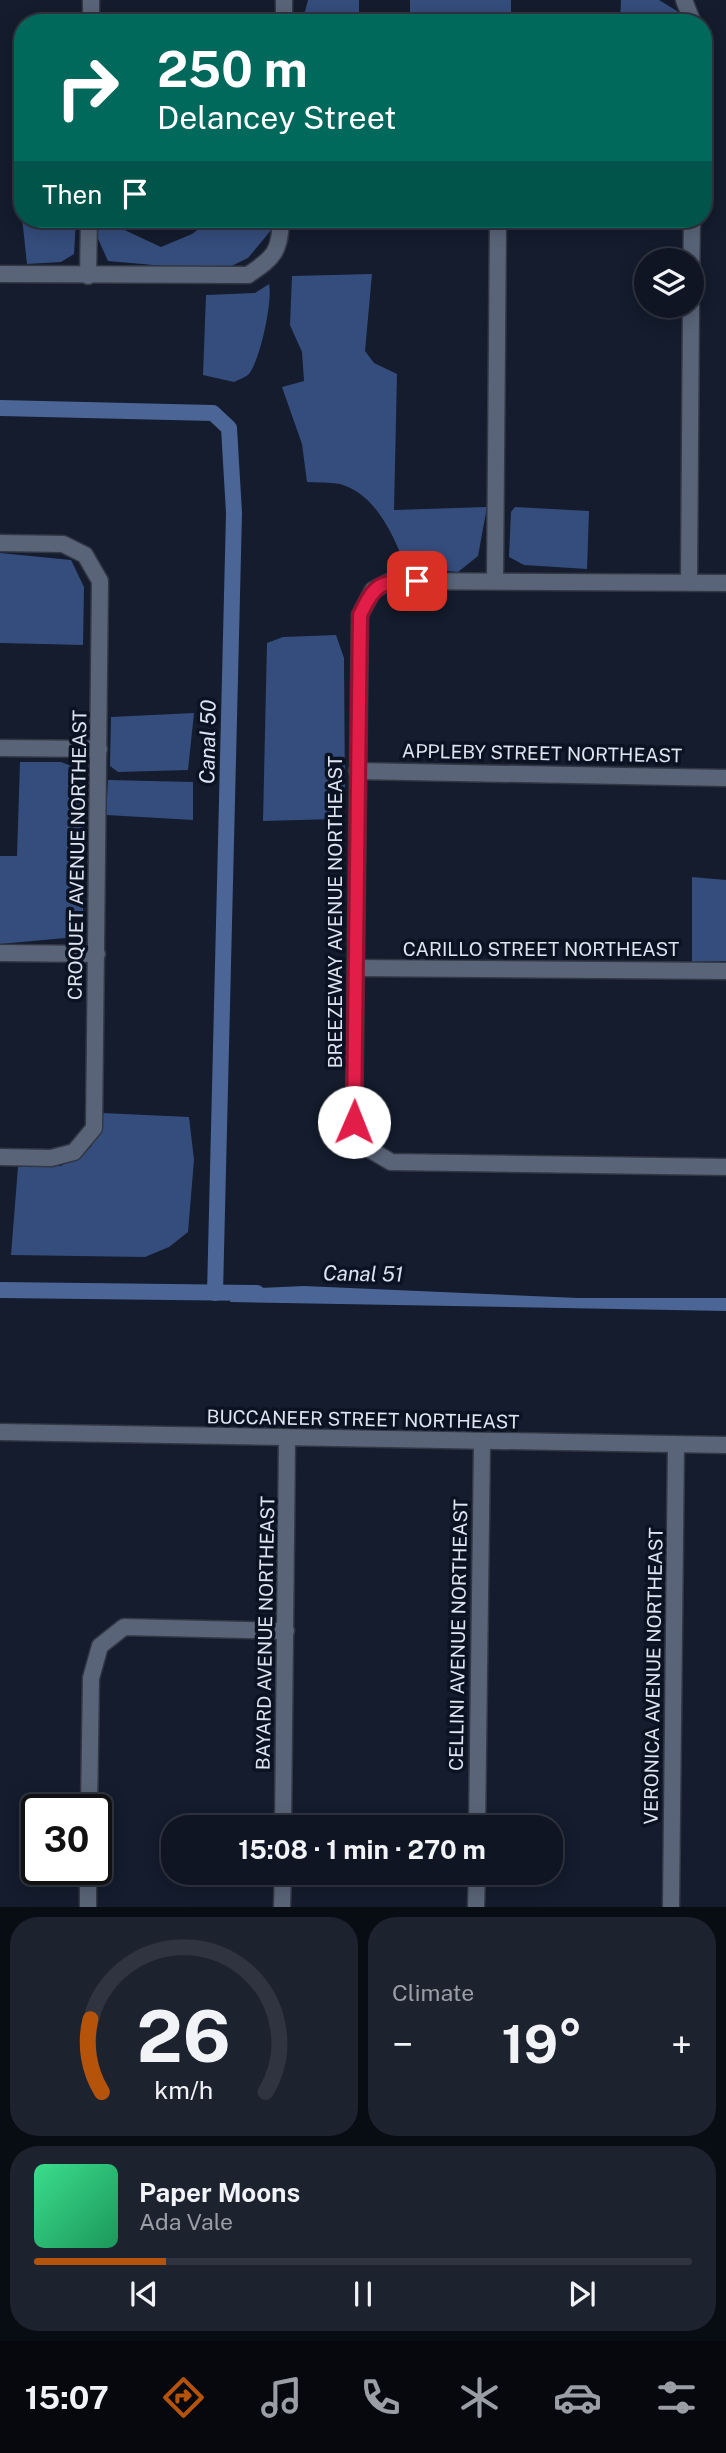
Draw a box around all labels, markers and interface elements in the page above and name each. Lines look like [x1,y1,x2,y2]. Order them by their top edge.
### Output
text: 250 m [157,40,308,98]
icon: right [42,42,133,133]
text: Delancey Street [157,99,396,136]
icon: arrive [116,175,154,213]
text: Then [42,179,102,210]
map controls [634,248,704,318]
button: layers [634,248,704,318]
pin [387,551,447,611]
icon: arrive [398,562,436,600]
water label: Canal 50 [194,699,221,784]
street label: CROQUET AVENUE NORTHEAST [63,710,91,1000]
street label: APPLEBY STREET NORTHEAST [402,740,682,766]
street label: BREEZEWAY AVENUE NORTHEAST [324,756,346,1068]
street label: CARILLO STREET NORTHEAST [403,938,679,960]
position arrow [317,1085,391,1159]
water label: Canal 51 [323,1260,403,1287]
street label: BUCCANEER STREET NORTHEAST [206,1405,520,1433]
street label: BAYARD AVENUE NORTHEAST [252,1496,278,1770]
street label: CELLINI AVENUE NORTHEAST [445,1499,471,1771]
street label: VERONICA AVENUE NORTHEAST [639,1527,667,1825]
speed limit sign: 30 [21,1794,112,1885]
text: 15:08 · 1 min · 270 m [238,1834,486,1865]
text: Climate [392,1979,474,2006]
text: 26 [137,1994,231,2079]
text: 19° [501,2014,583,2075]
text: − [392,2022,413,2067]
text: + [671,2022,692,2067]
text: km/h [155,2075,213,2105]
text: Paper Moons [139,2177,300,2208]
text: Ada Vale [139,2208,233,2235]
icon: previous [125,2275,163,2313]
icon: pause [344,2275,382,2313]
icon: next [563,2275,601,2313]
icon: directions [159,2373,208,2422]
icon: music [257,2373,306,2422]
icon: phone [356,2373,405,2422]
icon: climate [455,2373,504,2422]
icon: car [553,2373,602,2422]
icon: filters [652,2373,701,2422]
text: 15:07 [25,2379,109,2416]

